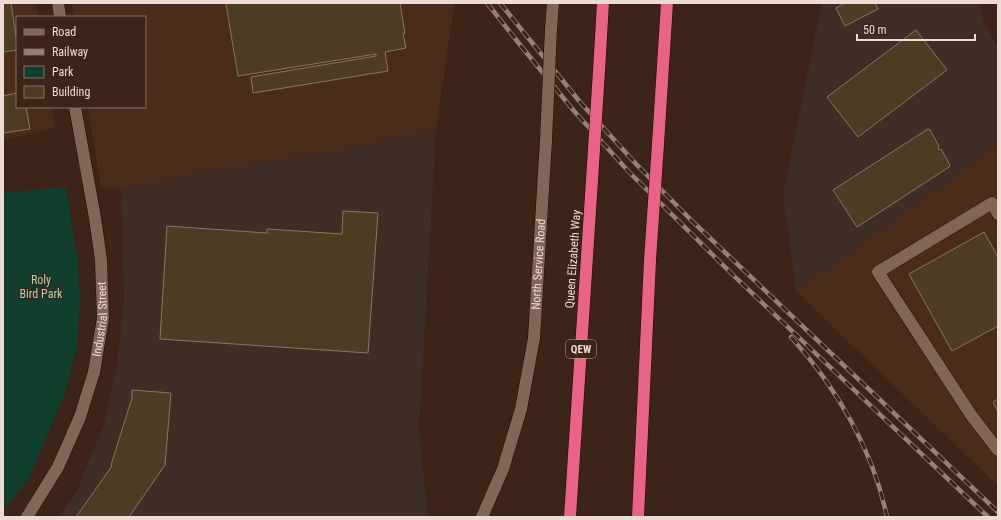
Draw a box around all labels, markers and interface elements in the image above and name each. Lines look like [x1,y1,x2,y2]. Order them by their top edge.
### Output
legend [16,16,146,108]
scale bar [857,16,975,42]
text: 50 m [863,23,887,37]
text: Road [52,25,76,39]
text: Railway [52,45,88,59]
text: Park [52,65,74,79]
text: Building [52,85,90,99]
street label: Queen Elizabeth Way [563,209,583,309]
street label: North Service Road [529,218,548,310]
park label: Roly Bird Park [20,273,63,301]
street label: Industrial Street [90,281,110,358]
road number: QEW [566,340,596,358]

